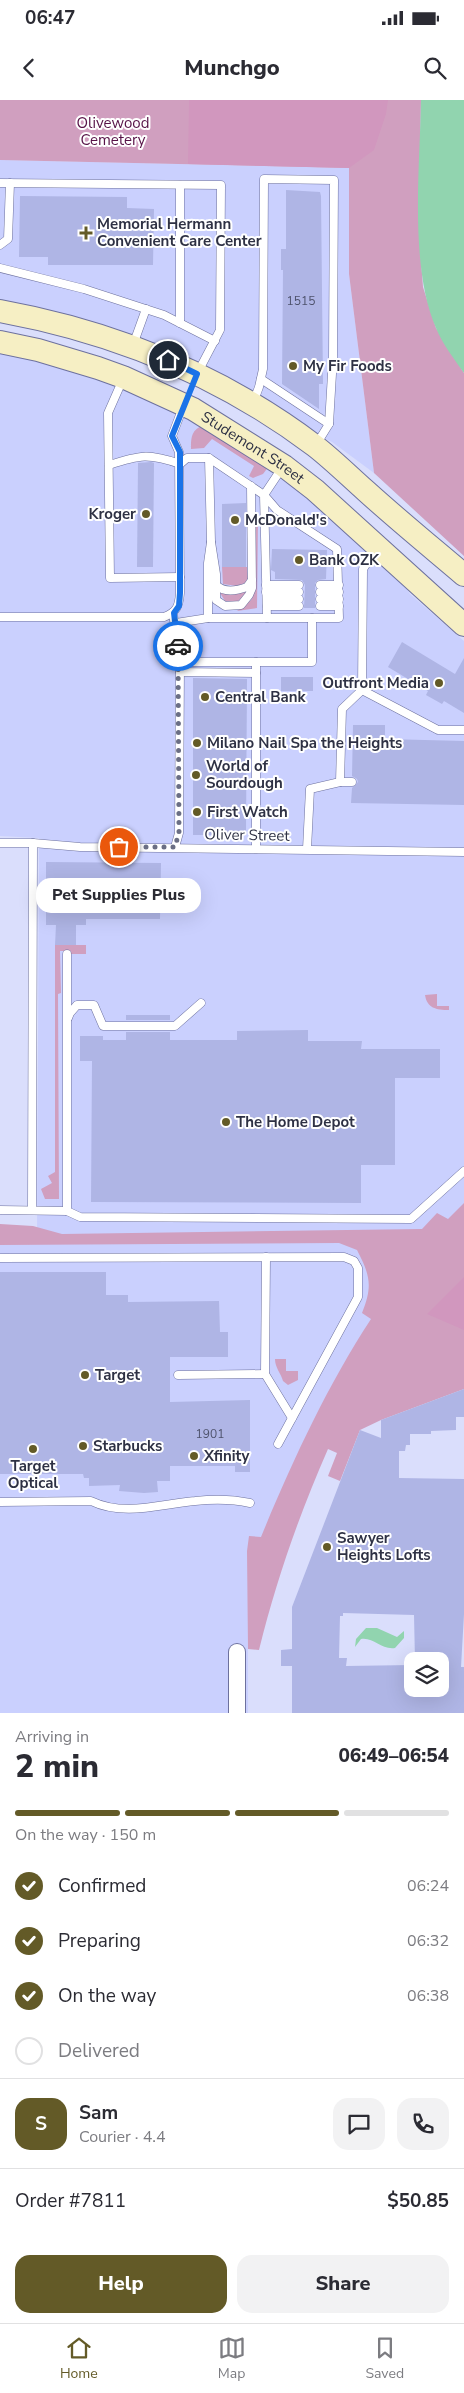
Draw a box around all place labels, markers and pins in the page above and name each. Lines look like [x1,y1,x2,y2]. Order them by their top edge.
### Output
place label: Memorial Hermann Convenient Care Center [97,214,262,251]
marker: Memorial Hermann Convenient Care Center [79,226,93,240]
pin [147,339,189,381]
place label: My Fir Foods [303,356,392,376]
marker: My Fir Foods [287,360,299,372]
place label: Kroger [89,504,136,524]
marker: Kroger [140,508,152,520]
place label: McDonald's [245,510,327,530]
marker: McDonald's [229,514,241,526]
place label: Bank OZK [309,550,380,570]
marker: Bank OZK [293,554,305,566]
place label: Outfront Media [322,673,429,693]
marker: Outfront Media [433,677,445,689]
place label: Central Bank [215,687,306,707]
marker: Central Bank [199,691,211,703]
place label: Milano Nail Spa the Heights [207,733,402,753]
marker: Milano Nail Spa the Heights [191,737,203,749]
place label: World of Sourdough [206,756,283,793]
marker: World of Sourdough [190,769,202,781]
place label: First Watch [207,802,288,822]
marker: First Watch [191,806,203,818]
pin [98,826,140,868]
callout: Pet Supplies Plus [36,877,202,912]
place label: The Home Depot [236,1112,355,1132]
marker: The Home Depot [220,1116,232,1128]
place label: Target [95,1365,140,1385]
marker: Target [79,1369,91,1381]
place label: Starbucks [93,1436,162,1456]
marker: Starbucks [77,1440,89,1452]
marker: Target Optical [27,1443,39,1455]
place label: Xfinity [203,1446,249,1466]
marker: Xfinity [188,1450,200,1462]
place label: Target Optical [8,1456,58,1493]
place label: Sawyer Heights Lofts [337,1528,431,1565]
marker: Sawyer Heights Lofts [321,1541,333,1553]

